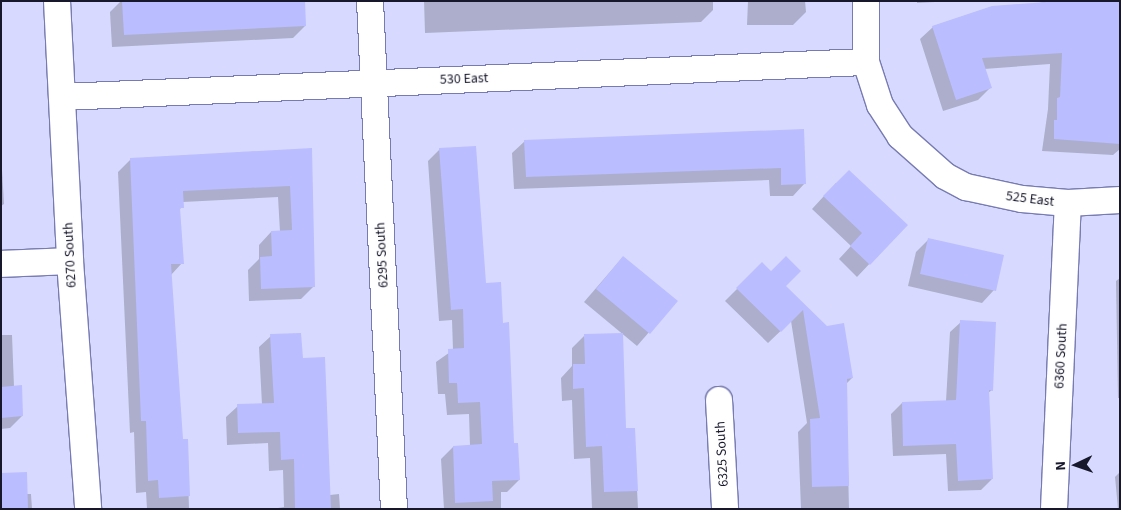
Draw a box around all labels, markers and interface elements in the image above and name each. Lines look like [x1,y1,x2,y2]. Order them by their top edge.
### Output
street label: 530 East [440,70,488,88]
street label: 525 East [1005,188,1055,210]
street label: 6270 South [60,222,80,288]
street label: 6295 South [372,222,392,288]
street label: 6360 South [1051,323,1071,389]
street label: 6325 South [712,421,732,487]
north arrow [1051,440,1101,490]
text: N [1051,461,1071,471]

